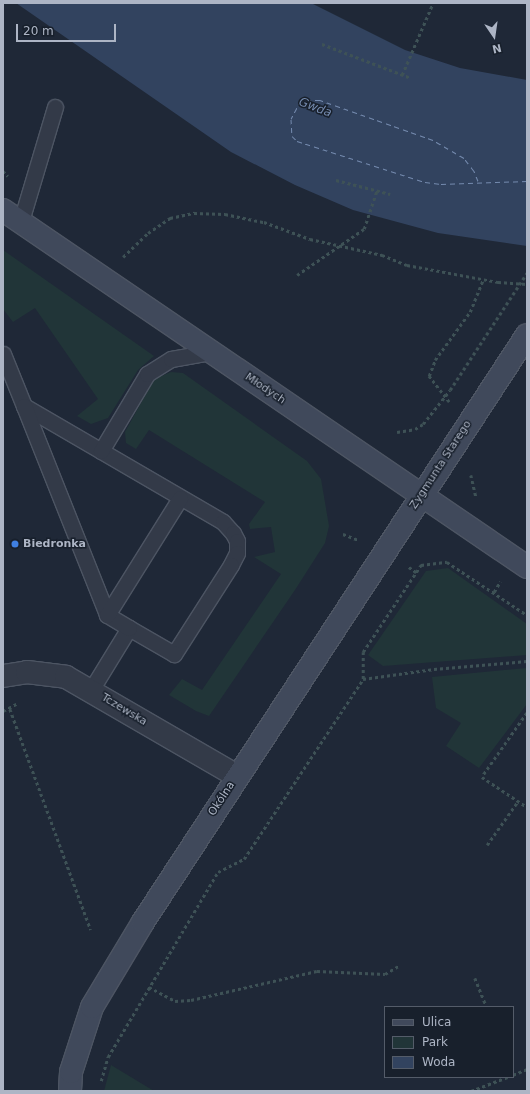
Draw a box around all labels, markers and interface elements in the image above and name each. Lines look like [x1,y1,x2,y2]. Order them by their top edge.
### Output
scale bar [18,16,118,42]
north arrow [474,16,514,56]
text: 20 m [23,24,54,38]
text: N [491,41,503,56]
water label: Gwda [297,95,333,121]
street label: Młodych [242,371,288,407]
street label: Zygmunta Starego [407,418,475,512]
place label: Biedronka [23,537,86,551]
marker: Biedronka [10,539,20,549]
street label: Tczewska [99,691,149,729]
street label: Okólna [206,779,238,819]
legend [384,1006,514,1078]
text: Ulica [422,1015,451,1029]
text: Park [422,1035,448,1049]
text: Woda [422,1055,455,1069]

